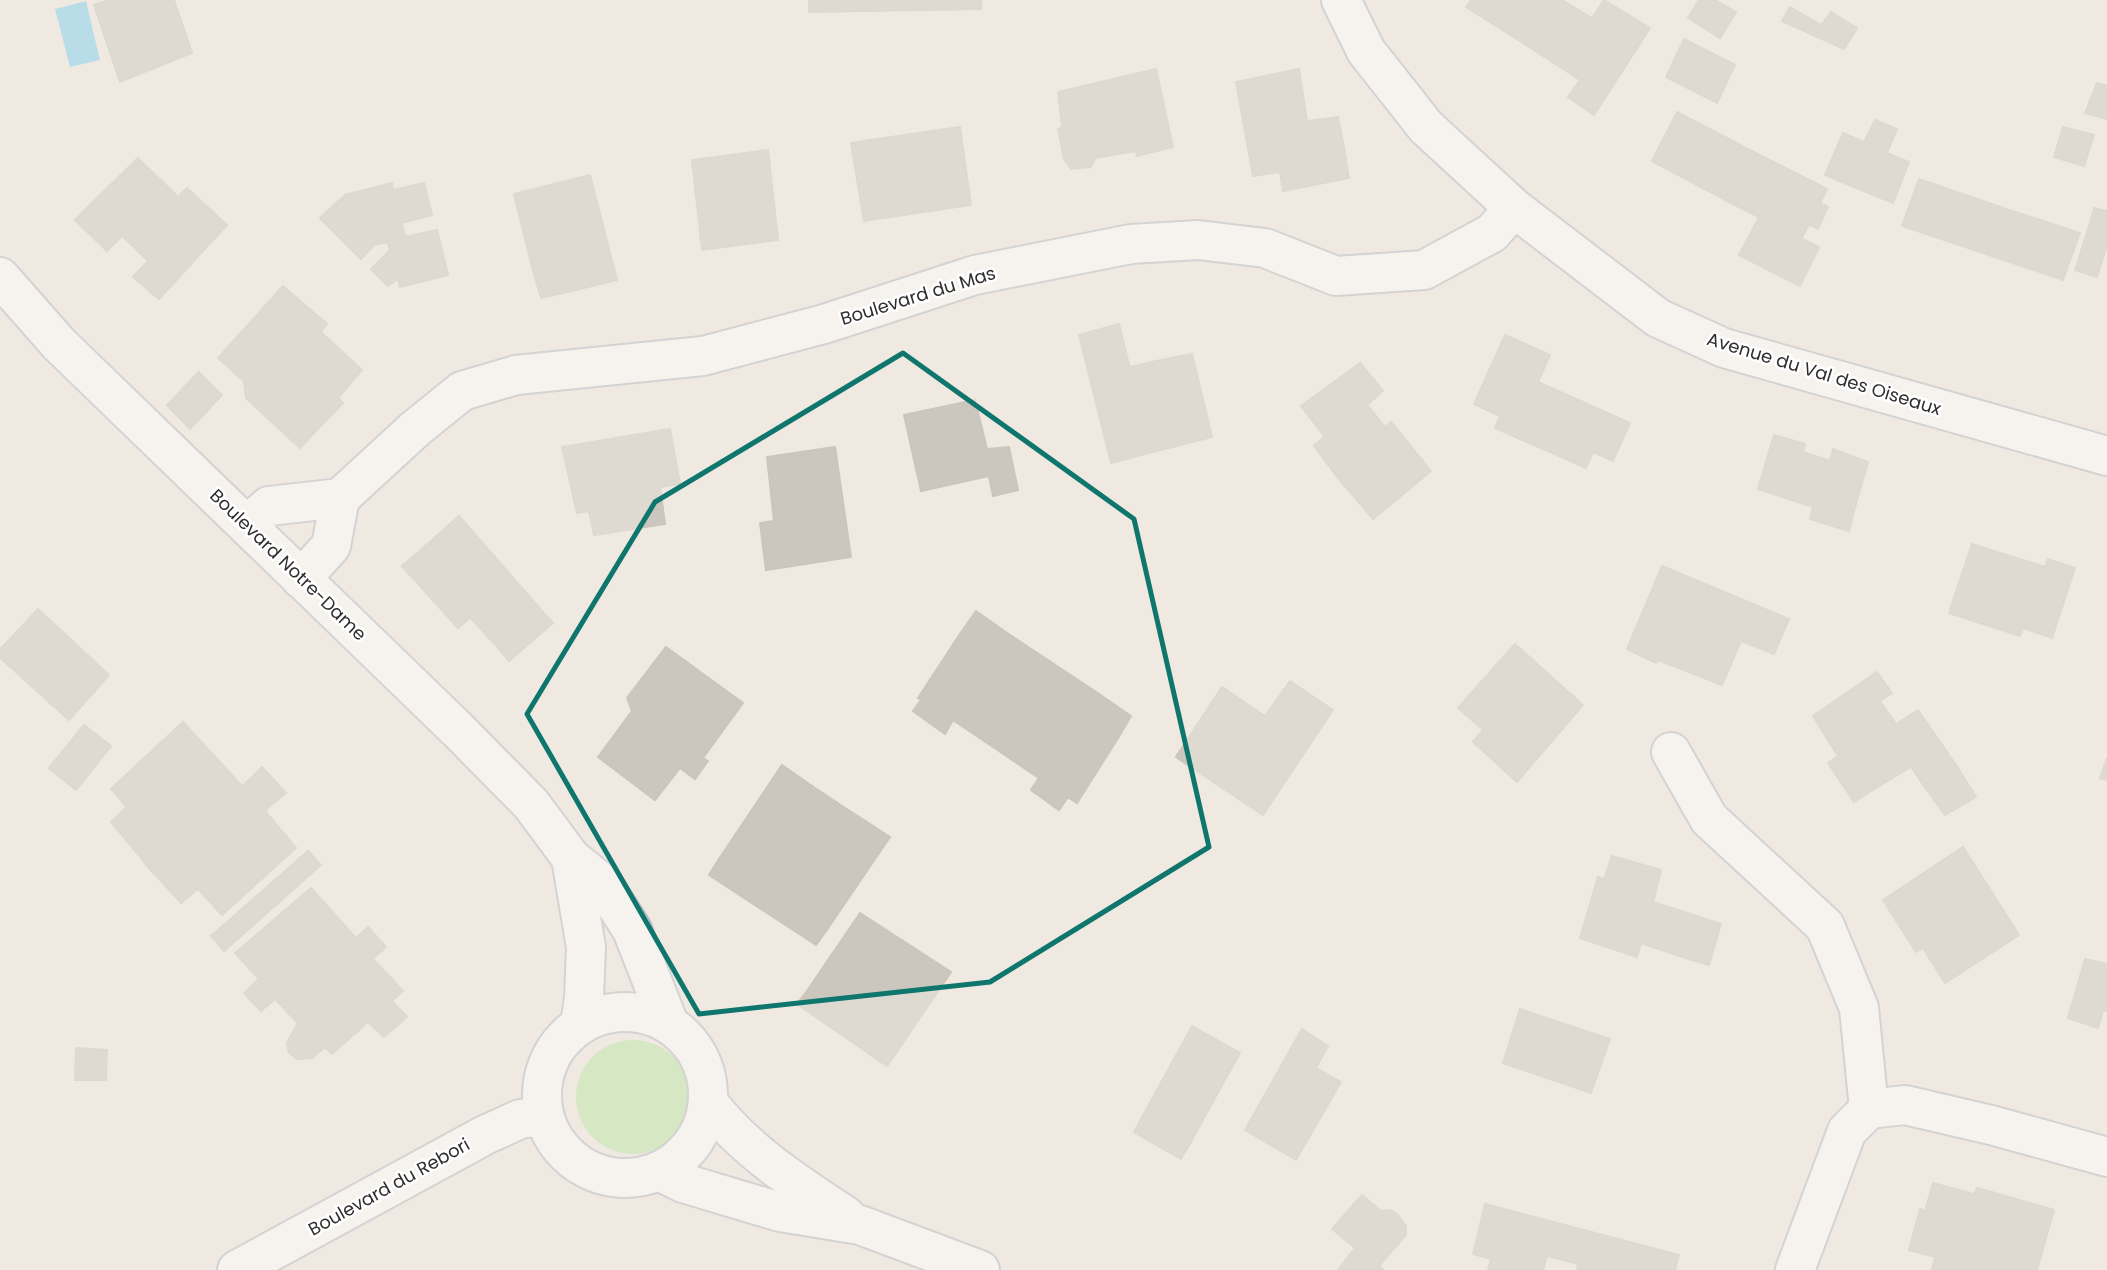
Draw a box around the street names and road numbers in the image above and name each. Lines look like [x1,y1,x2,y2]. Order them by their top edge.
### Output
street label: Boulevard du Mas [837,260,999,331]
street label: Avenue du Val des Oiseaux [1704,326,1945,421]
street label: Boulevard Notre-Dame [205,483,372,646]
street label: Boulevard du Rebori [304,1132,474,1241]

